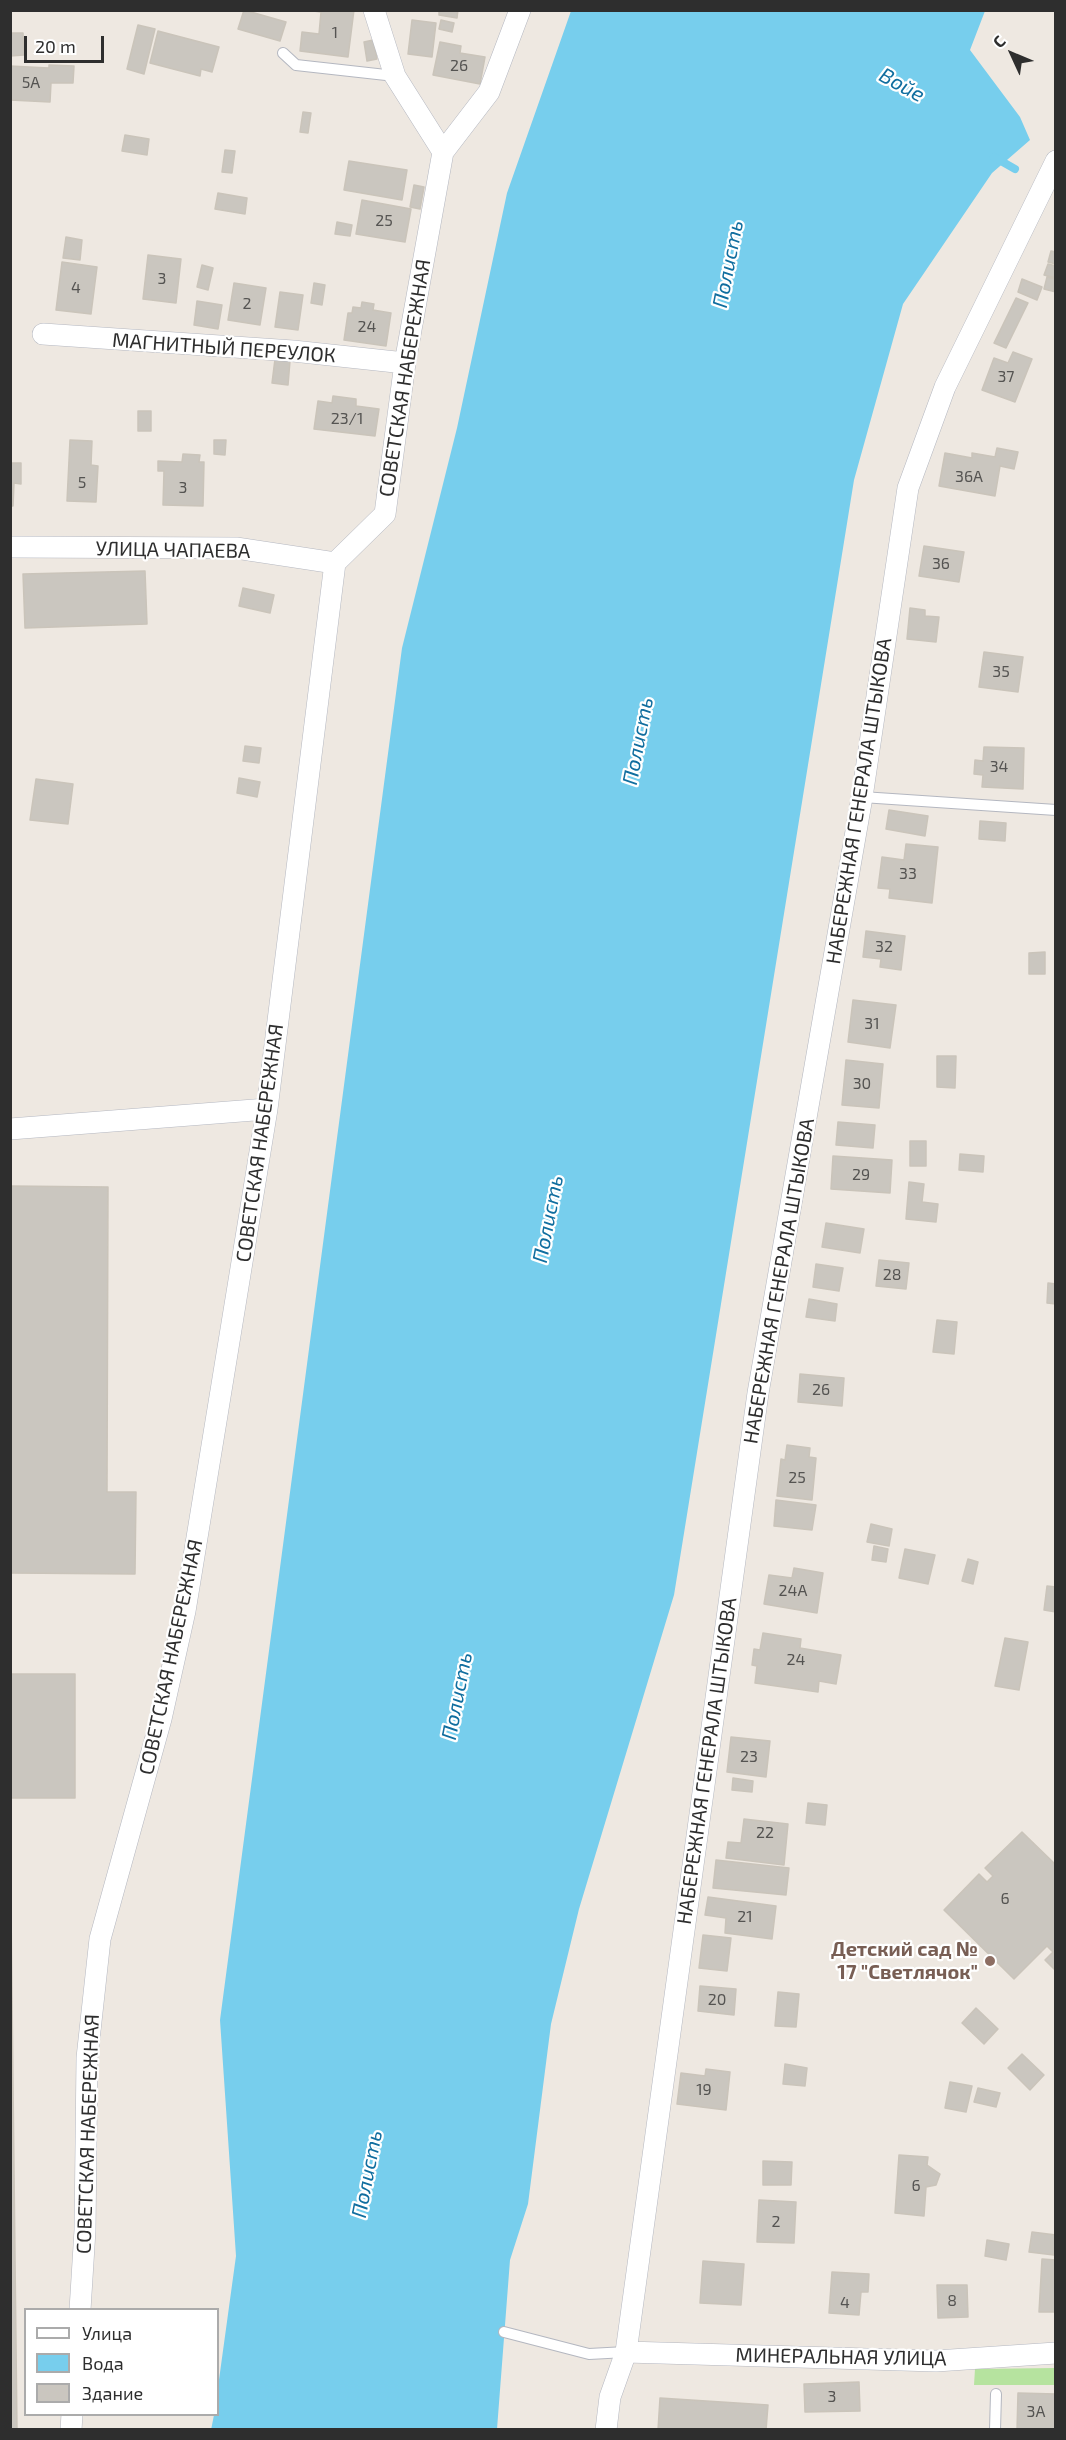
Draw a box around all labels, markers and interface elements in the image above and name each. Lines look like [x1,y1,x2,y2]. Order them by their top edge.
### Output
house number: 1 [332,23,338,43]
scale bar [27,24,106,62]
north arrow [982,24,1042,84]
text: С [989,31,1009,51]
text: 20 m [35,35,76,57]
house number: 26 [450,56,468,76]
water label: Войе [875,62,929,108]
house number: 5А [22,73,40,93]
house number: 25 [375,211,393,231]
water label: Полисть [707,218,749,310]
street label: СОВЕТСКАЯ НАБЕРЕЖНАЯ [374,257,436,499]
house number: 3 [158,269,166,289]
house number: 4 [71,278,81,298]
house number: 2 [243,294,251,314]
house number: 24 [358,317,376,337]
street label: МАГНИТНЫЙ ПЕРЕУЛОК [111,328,337,368]
house number: 37 [997,367,1015,387]
house number: 23/1 [331,409,363,429]
house number: 36А [955,467,983,487]
house number: 5 [78,473,86,493]
house number: 3 [179,478,187,498]
street label: УЛИЦА ЧАПАЕВА [95,537,251,563]
house number: 36 [932,554,950,574]
street label: НАБЕРЕЖНАЯ ГЕНЕРАЛА ШТЫКОВА [821,636,897,966]
house number: 35 [992,662,1010,682]
water label: Полисть [617,695,659,787]
house number: 34 [990,757,1008,777]
house number: 33 [899,864,917,884]
house number: 32 [875,937,893,957]
house number: 31 [864,1014,880,1034]
street label: СОВЕТСКАЯ НАБЕРЕЖНАЯ [231,1022,289,1264]
house number: 30 [853,1074,871,1094]
street label: НАБЕРЕЖНАЯ ГЕНЕРАЛА ШТЫКОВА [739,1116,819,1446]
house number: 29 [852,1165,870,1185]
water label: Полисть [527,1173,569,1265]
house number: 28 [883,1265,901,1285]
house number: 26 [812,1380,830,1400]
house number: 25 [788,1468,806,1488]
street label: СОВЕТСКАЯ НАБЕРЕЖНАЯ [134,1537,208,1777]
house number: 24А [779,1581,807,1601]
street label: НАБЕРЕЖНАЯ ГЕНЕРАЛА ШТЫКОВА [672,1596,742,1926]
water label: Полисть [436,1650,478,1742]
house number: 24 [787,1650,805,1670]
house number: 23 [740,1747,758,1767]
house number: 22 [756,1823,774,1843]
house number: 6 [1000,1889,1010,1909]
house number: 21 [737,1907,753,1927]
place label: Детский сад № 17 "Светлячок" [831,1937,978,1984]
marker: Детский сад № 17 "Светлячок" [983,1954,997,1968]
house number: 20 [708,1990,726,2010]
street label: СОВЕТСКАЯ НАБЕРЕЖНАЯ [72,2014,104,2254]
house number: 19 [696,2080,712,2100]
water label: Полисть [346,2128,388,2220]
house number: 6 [911,2176,921,2196]
house number: 2 [772,2212,780,2232]
house number: 8 [947,2291,957,2311]
house number: 4 [840,2293,850,2313]
legend [24,2308,219,2416]
text: Улица [82,2322,132,2344]
street label: МИНЕРАЛЬНАЯ УЛИЦА [735,2343,947,2371]
text: Вода [82,2352,124,2374]
text: Здание [82,2382,143,2404]
house number: 3 [828,2387,836,2407]
house number: 3А [1027,2402,1045,2422]

